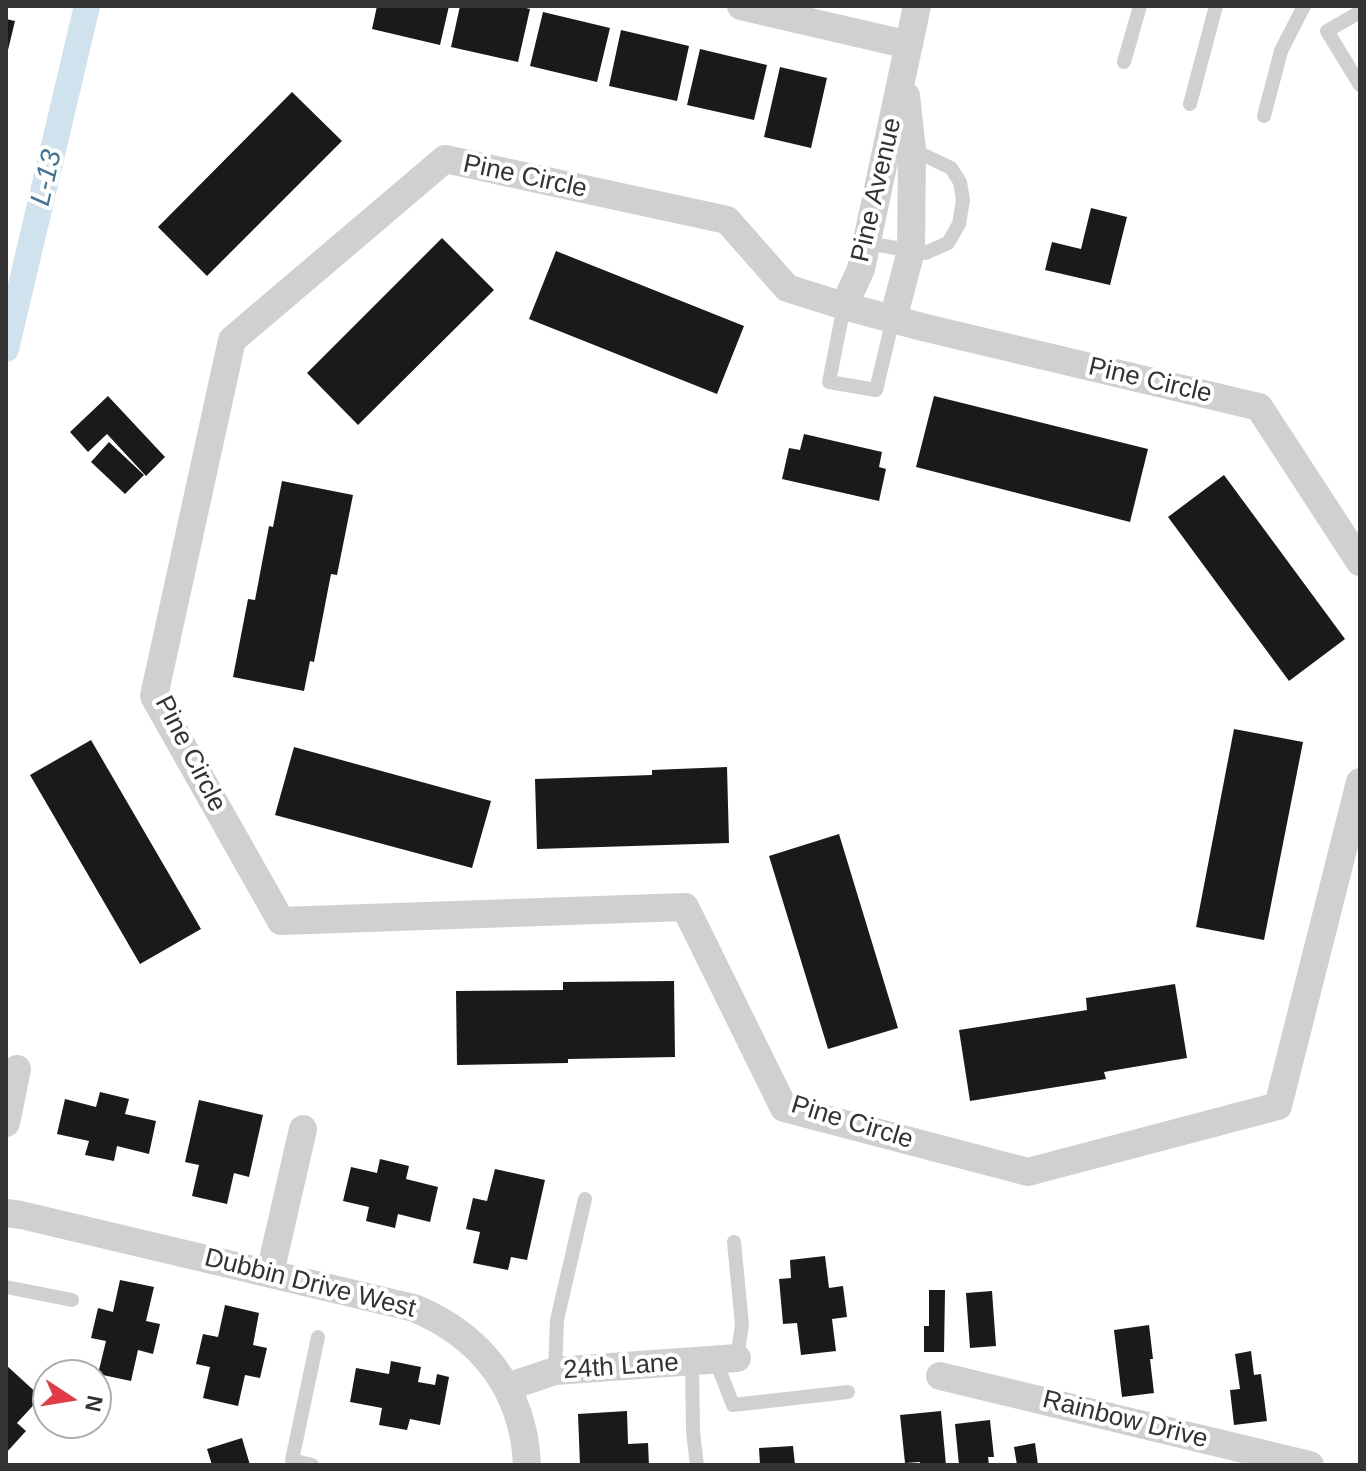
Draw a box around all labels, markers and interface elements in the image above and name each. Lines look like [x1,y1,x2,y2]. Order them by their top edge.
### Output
street label: Pine Avenue [845,115,909,265]
water label: L-13 [24,147,70,209]
street label: Pine Circle [460,149,590,205]
street label: Pine Circle [1085,352,1215,410]
street label: Pine Circle [148,691,232,817]
street label: Pine Circle [787,1090,917,1156]
street label: Dubbin Drive West [201,1243,419,1325]
street label: 24th Lane [562,1347,680,1387]
north arrow [32,1359,112,1439]
street label: Rainbow Drive [1039,1384,1211,1456]
text: N [80,1393,108,1414]

